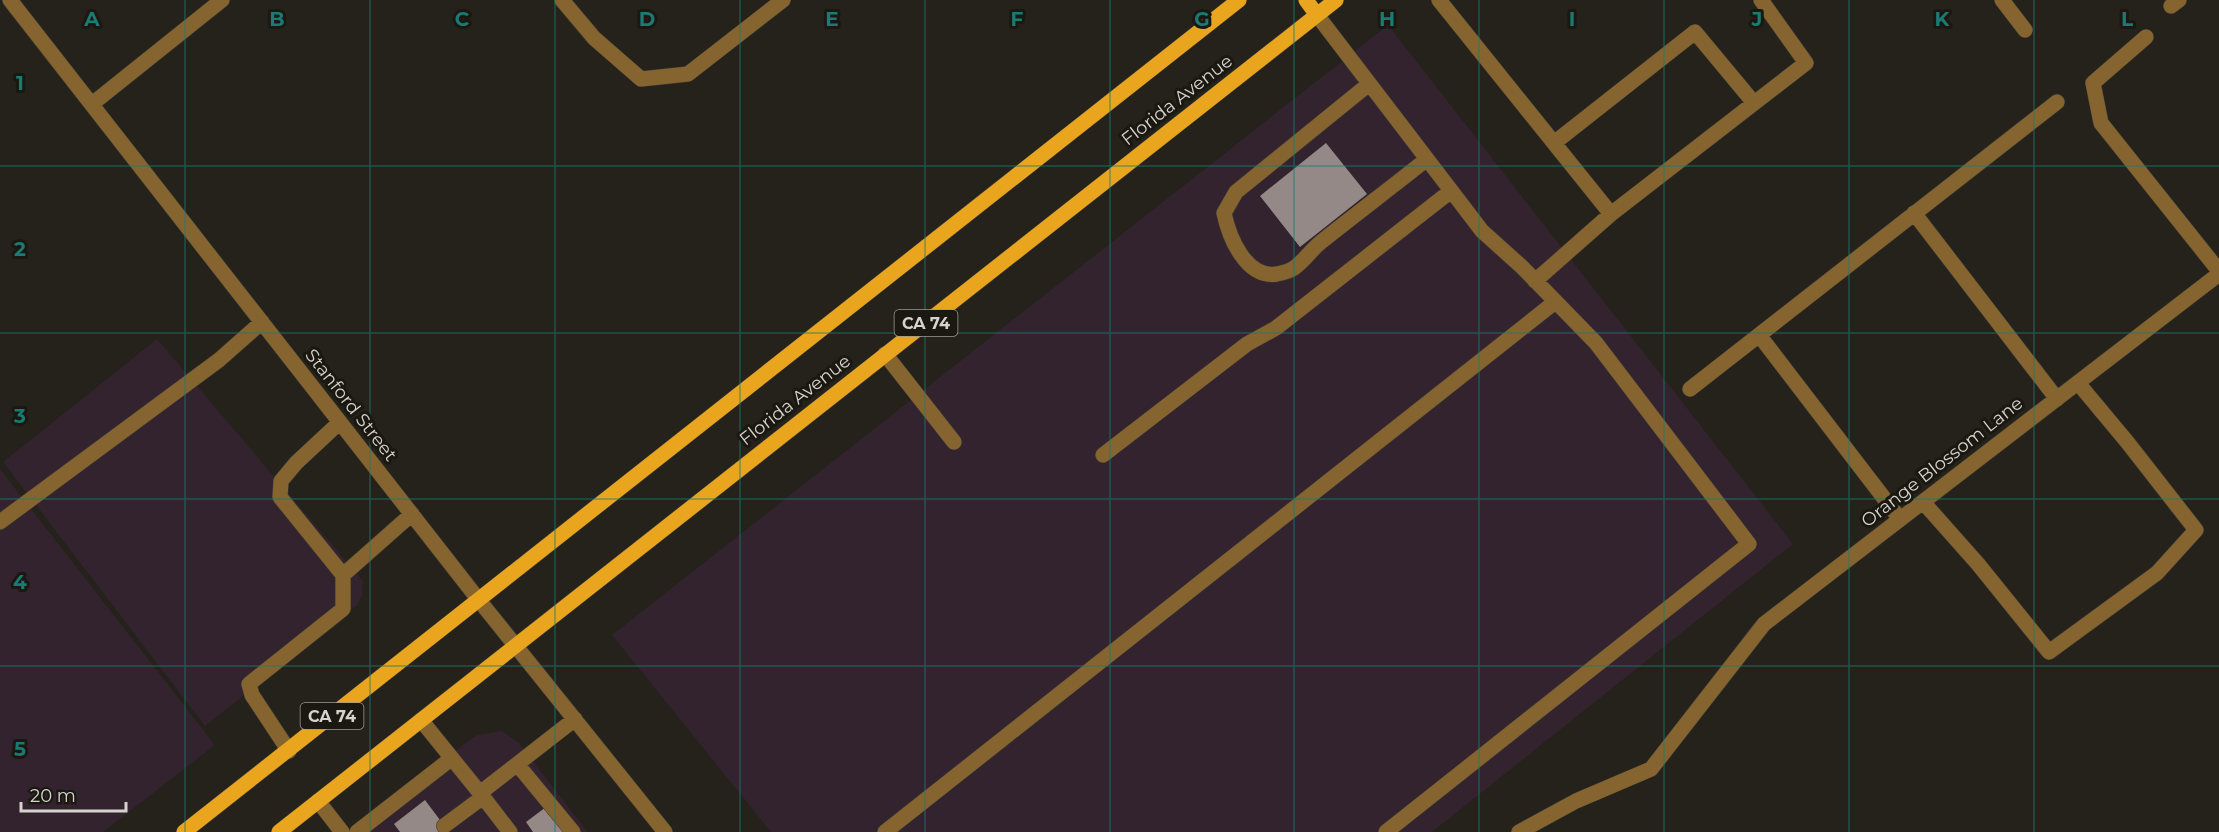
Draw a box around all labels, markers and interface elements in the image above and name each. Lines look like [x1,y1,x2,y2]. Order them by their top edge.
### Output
text: A [83,7,100,31]
text: B [269,7,285,31]
text: C [455,7,470,31]
text: D [639,7,655,31]
text: E [825,7,839,31]
text: F [1011,7,1024,31]
text: G [1194,7,1210,31]
text: H [1379,7,1395,31]
text: I [1569,7,1575,31]
text: J [1751,7,1762,31]
text: K [1935,7,1951,31]
text: L [2121,7,2133,31]
street label: Florida Avenue [1117,50,1237,150]
text: 1 [16,71,24,95]
text: 2 [14,237,26,261]
road number: CA 74 [894,310,958,336]
street label: Stanford Street [300,344,402,466]
street label: Florida Avenue [735,350,855,450]
street label: Orange Blossom Lane [1857,392,2027,532]
text: 3 [13,404,26,428]
text: 4 [13,570,27,594]
road number: CA 74 [300,703,364,729]
text: 5 [14,737,26,761]
scale bar [21,775,126,813]
text: 20 m [30,785,76,807]

